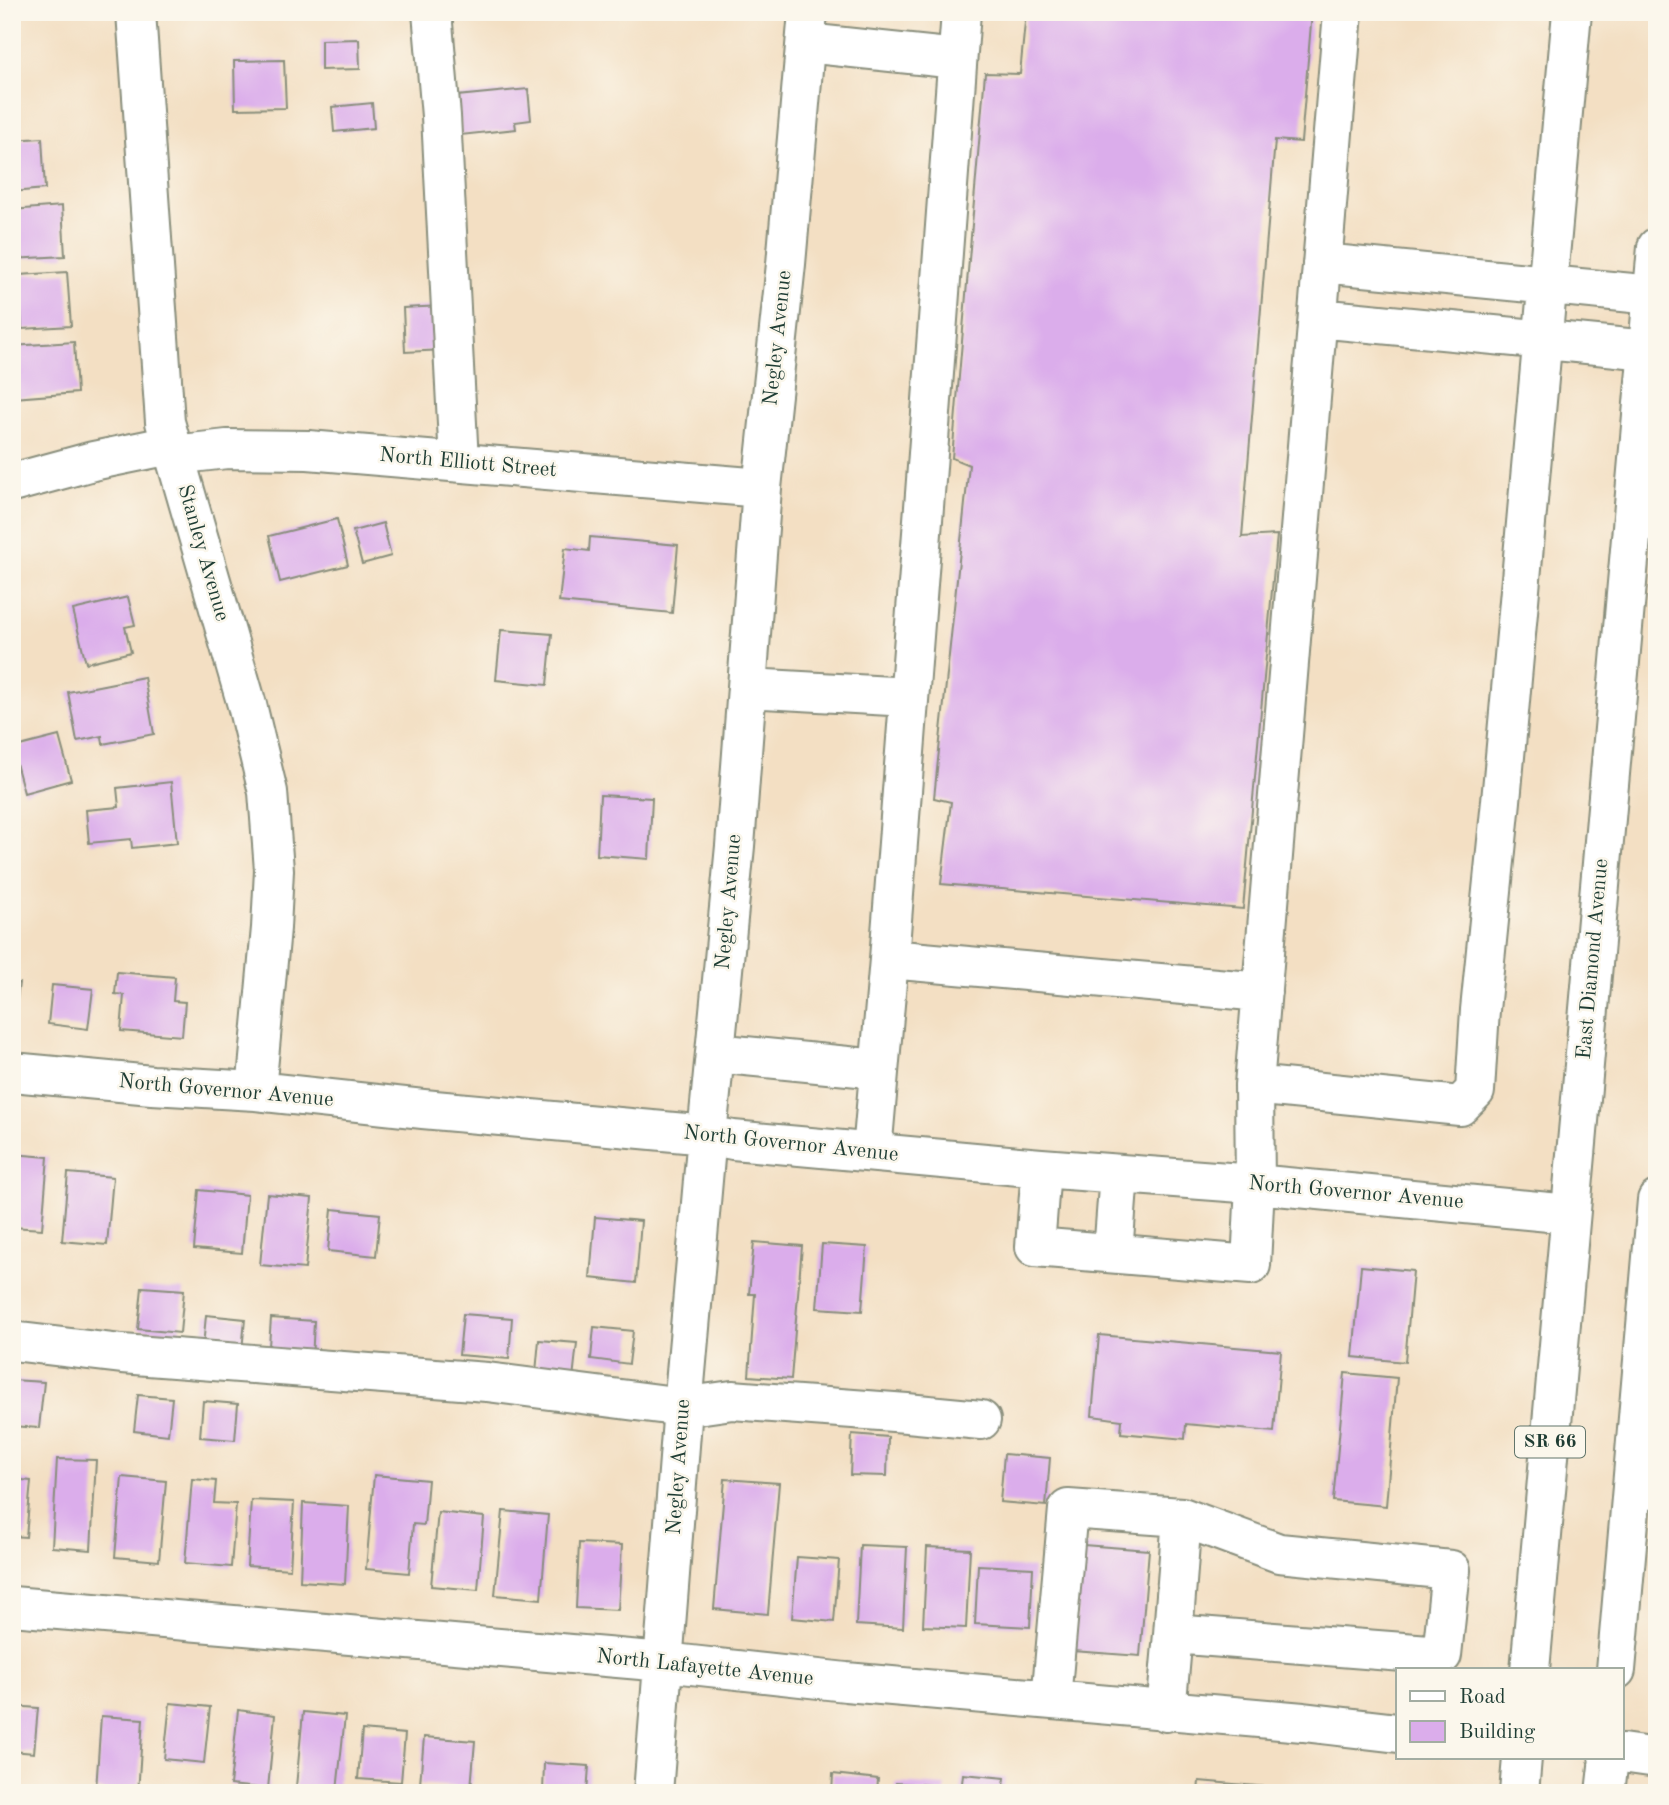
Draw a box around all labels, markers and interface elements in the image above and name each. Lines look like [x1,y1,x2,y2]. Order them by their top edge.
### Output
street label: Negley Avenue [760,269,796,407]
street label: North Elliott Street [378,445,558,481]
street label: Stanley Avenue [173,482,233,624]
street label: Negley Avenue [713,833,745,971]
street label: East Diamond Avenue [1574,858,1612,1060]
street label: North Governor Avenue [118,1071,334,1111]
street label: North Governor Avenue [683,1122,899,1166]
street label: North Governor Avenue [1248,1173,1464,1213]
street label: Negley Avenue [664,1398,694,1536]
road number: SR 66 [1515,1426,1585,1458]
street label: North Lafayette Avenue [596,1646,814,1690]
legend [1396,1668,1624,1759]
text: Road [1459,1687,1506,1708]
text: Building [1459,1722,1536,1743]

